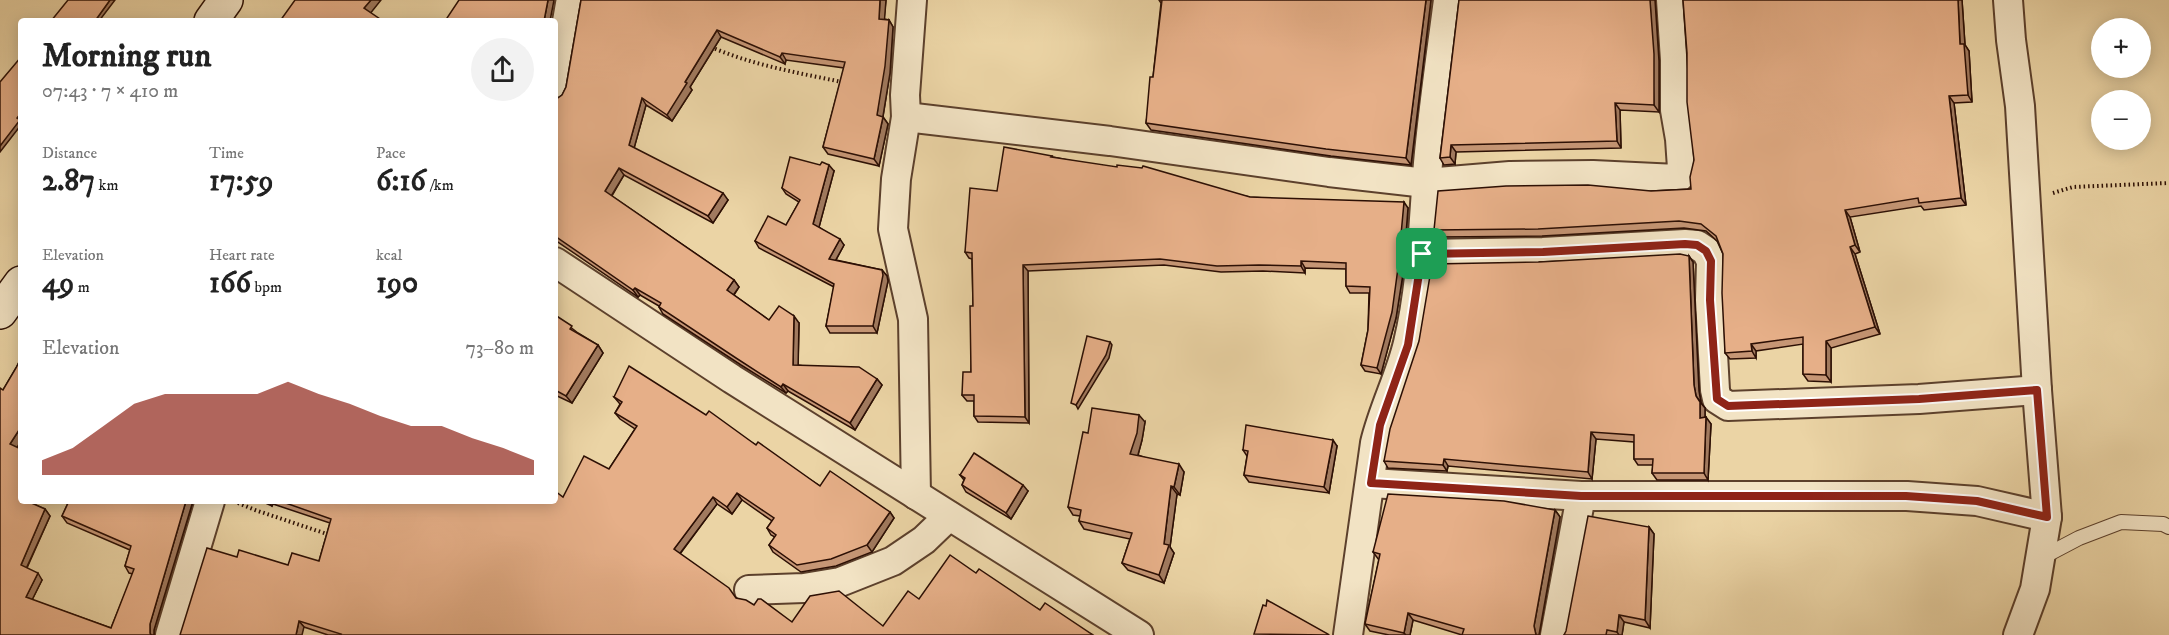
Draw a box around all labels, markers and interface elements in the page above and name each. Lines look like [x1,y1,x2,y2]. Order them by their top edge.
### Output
map controls [2091,18,2151,150]
button: + [2091,18,2151,78]
text: Morning run [42,36,211,77]
button: share [471,38,534,101]
text: 07:43 · 7 × 410 m [42,79,178,104]
button: − [2091,90,2151,150]
text: Distance [42,143,97,163]
text: Time [209,143,244,163]
text: Pace [376,143,406,163]
text: 2.87 [42,163,95,200]
text: 17:59 [209,163,274,200]
text: 6:16 [376,163,426,200]
text: km [95,175,119,195]
text: /km [426,175,454,195]
pin [1396,228,1447,279]
icon: arrive [1405,237,1438,270]
text: Elevation [42,245,104,265]
text: Heart rate [209,245,275,265]
text: kcal [376,245,402,265]
text: 49 [42,265,74,302]
text: 166 [209,265,251,302]
text: 190 [376,265,418,302]
text: m [74,277,90,297]
text: bpm [251,277,282,297]
text: Elevation [42,336,119,361]
text: 73–80 m [465,336,534,361]

